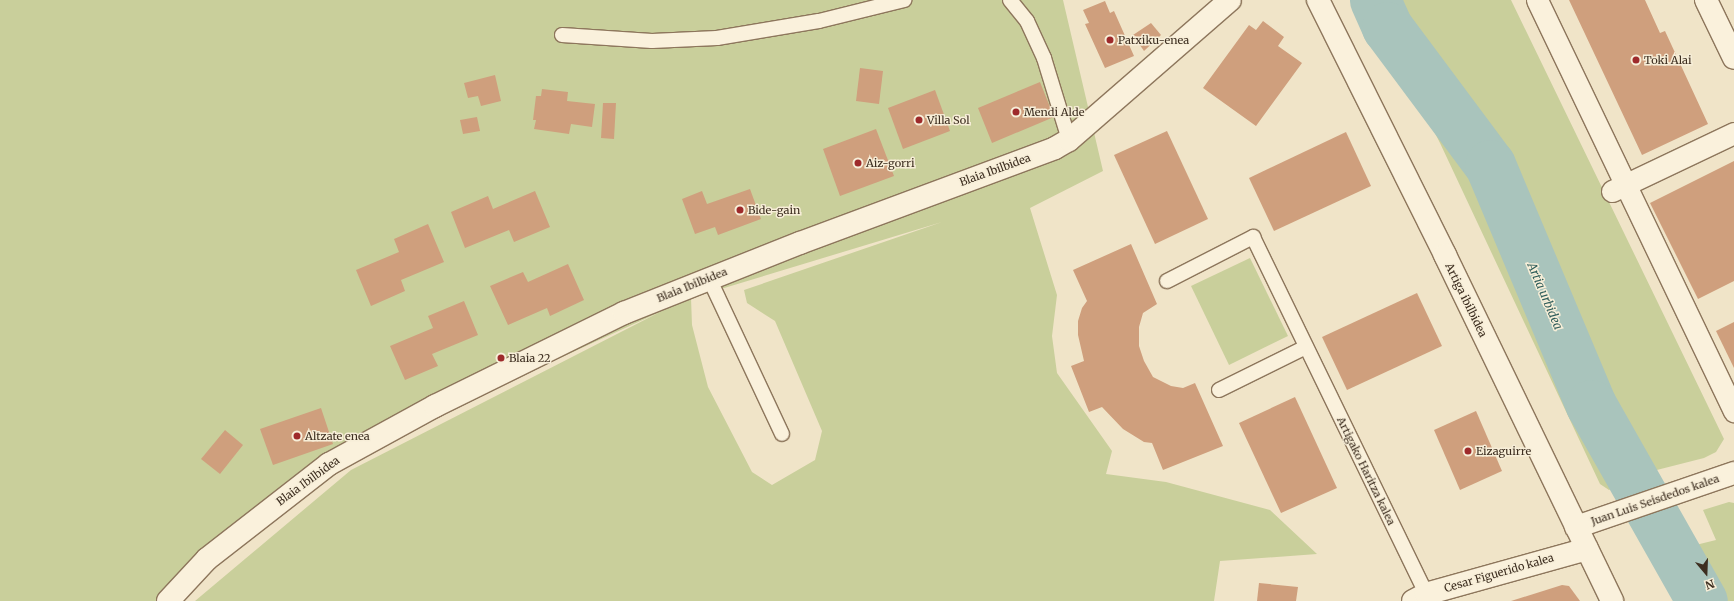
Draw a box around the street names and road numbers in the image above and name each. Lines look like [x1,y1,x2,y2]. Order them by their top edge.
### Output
street label: Blaia Ibilbidea [958,151,1032,189]
street label: Artiga ibilbidea [1442,261,1490,339]
street label: Blaia Ibilbidea [655,265,729,305]
street label: Artigako Haritza kalea [1334,415,1398,527]
street label: Blaia Ibilbidea [274,454,342,508]
street label: Juan Luis Seisdedos kalea [1589,472,1721,528]
street label: Cesar Figuerido kalea [1443,551,1555,595]

